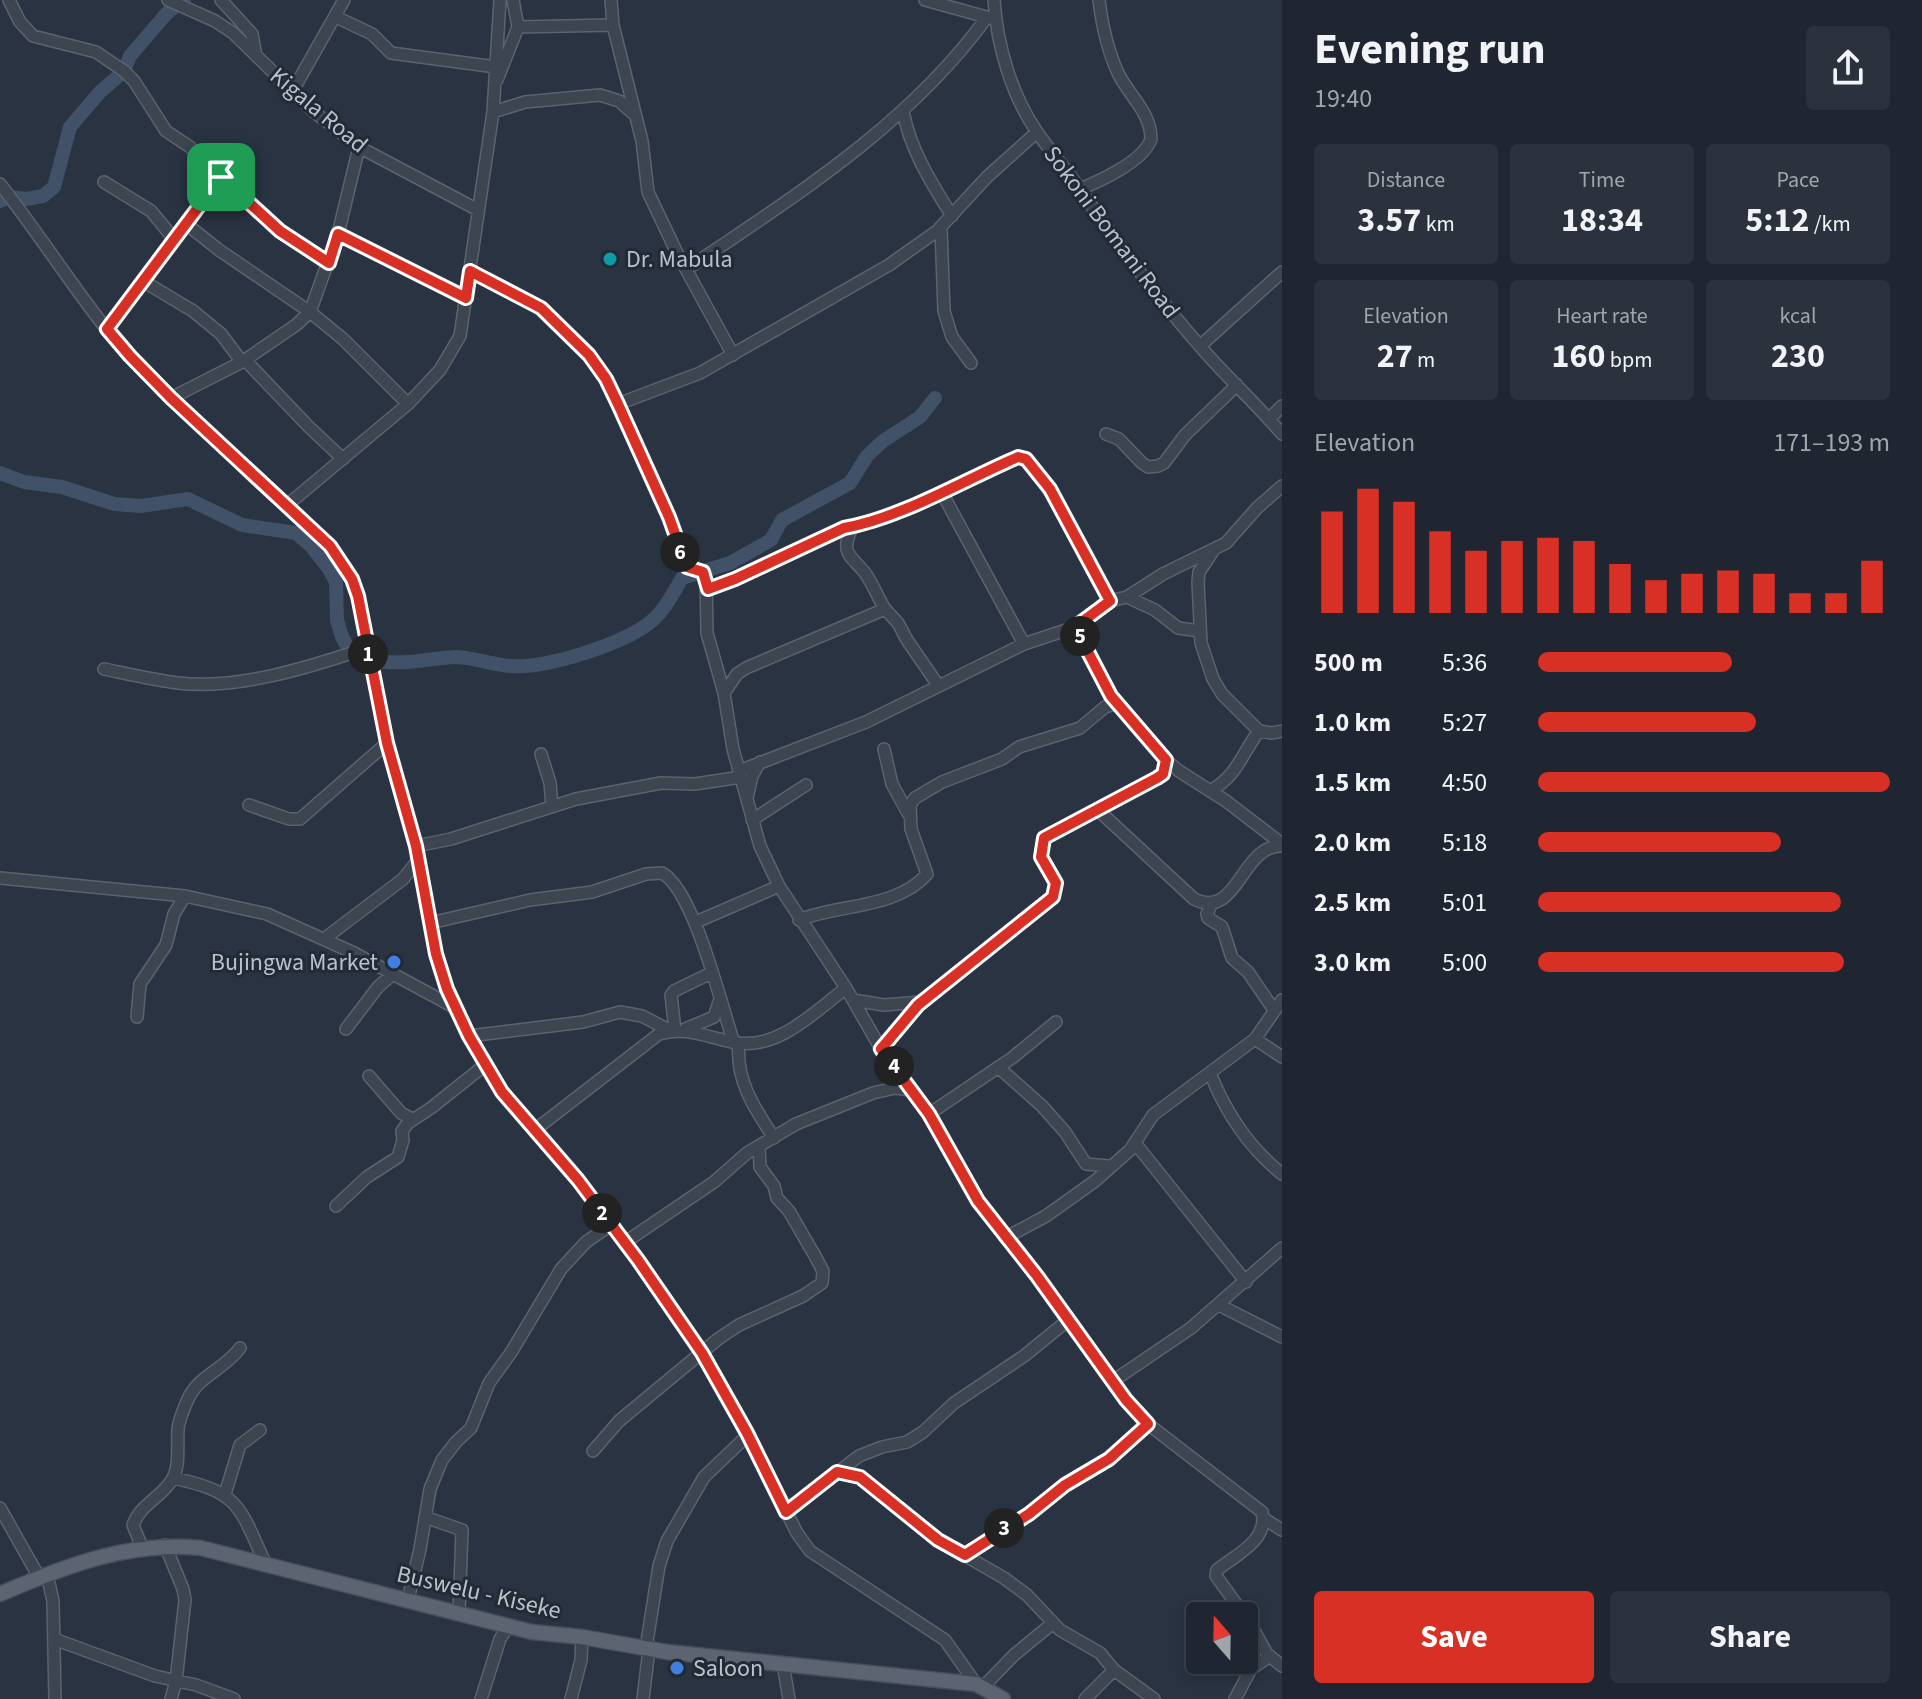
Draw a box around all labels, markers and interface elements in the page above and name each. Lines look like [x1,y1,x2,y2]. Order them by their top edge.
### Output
text: Evening run [1314,18,1546,81]
button: share [1806,26,1890,110]
street label: Kigala Road [262,59,375,162]
text: 19:40 [1314,80,1372,117]
street label: Sokoni Bomani Road [1035,138,1188,326]
pin [187,143,255,211]
icon: arrive [199,155,243,199]
text: Distance [1367,164,1445,196]
text: Time [1579,164,1625,196]
text: Pace [1776,164,1820,196]
text: 3.57 [1357,196,1421,245]
text: 18:34 [1561,196,1643,245]
text: 5:12 [1745,196,1809,245]
text: km [1421,208,1455,240]
text: /km [1809,208,1851,240]
place label: Dr. Mabula [626,242,733,277]
marker: Dr. Mabula [601,250,619,268]
text: Elevation [1363,300,1449,332]
text: Heart rate [1556,300,1648,332]
text: kcal [1779,300,1817,332]
text: 27 [1377,332,1413,381]
text: 160 [1552,332,1605,381]
text: 230 [1771,332,1825,381]
text: m [1413,344,1435,376]
text: bpm [1605,344,1652,376]
text: Elevation [1314,424,1415,461]
text: 171–193 m [1773,424,1890,461]
pin: 6 [660,532,700,572]
text: 6 [674,536,686,568]
pin: 5 [1060,616,1100,656]
text: 5 [1074,620,1086,652]
pin: 1 [348,634,388,674]
text: 1 [362,638,374,670]
text: 500 m [1314,644,1383,681]
text: 5:36 [1442,644,1487,681]
text: 1.0 km [1314,704,1391,741]
text: 5:27 [1442,704,1487,741]
text: 1.5 km [1314,764,1391,801]
text: 4:50 [1442,764,1487,801]
text: 2.0 km [1314,824,1391,861]
text: 5:18 [1442,824,1487,861]
text: 2.5 km [1314,884,1391,921]
text: 5:01 [1442,884,1487,921]
text: 3.0 km [1314,944,1391,981]
text: 5:00 [1442,944,1487,981]
place label: Bujingwa Market [211,945,378,980]
marker: Bujingwa Market [385,953,403,971]
pin: 4 [874,1046,914,1086]
text: 4 [888,1050,900,1082]
pin: 2 [582,1193,622,1233]
text: 2 [596,1197,608,1229]
pin: 3 [984,1508,1024,1548]
text: 3 [998,1512,1010,1544]
street label: Buswelu - Kiseke [393,1557,565,1628]
button: Save [1314,1591,1594,1683]
button: Share [1610,1591,1890,1683]
north arrow [1186,1602,1258,1674]
map controls [1186,1602,1258,1674]
place label: Saloon [693,1651,763,1686]
marker: Saloon [668,1659,686,1677]

